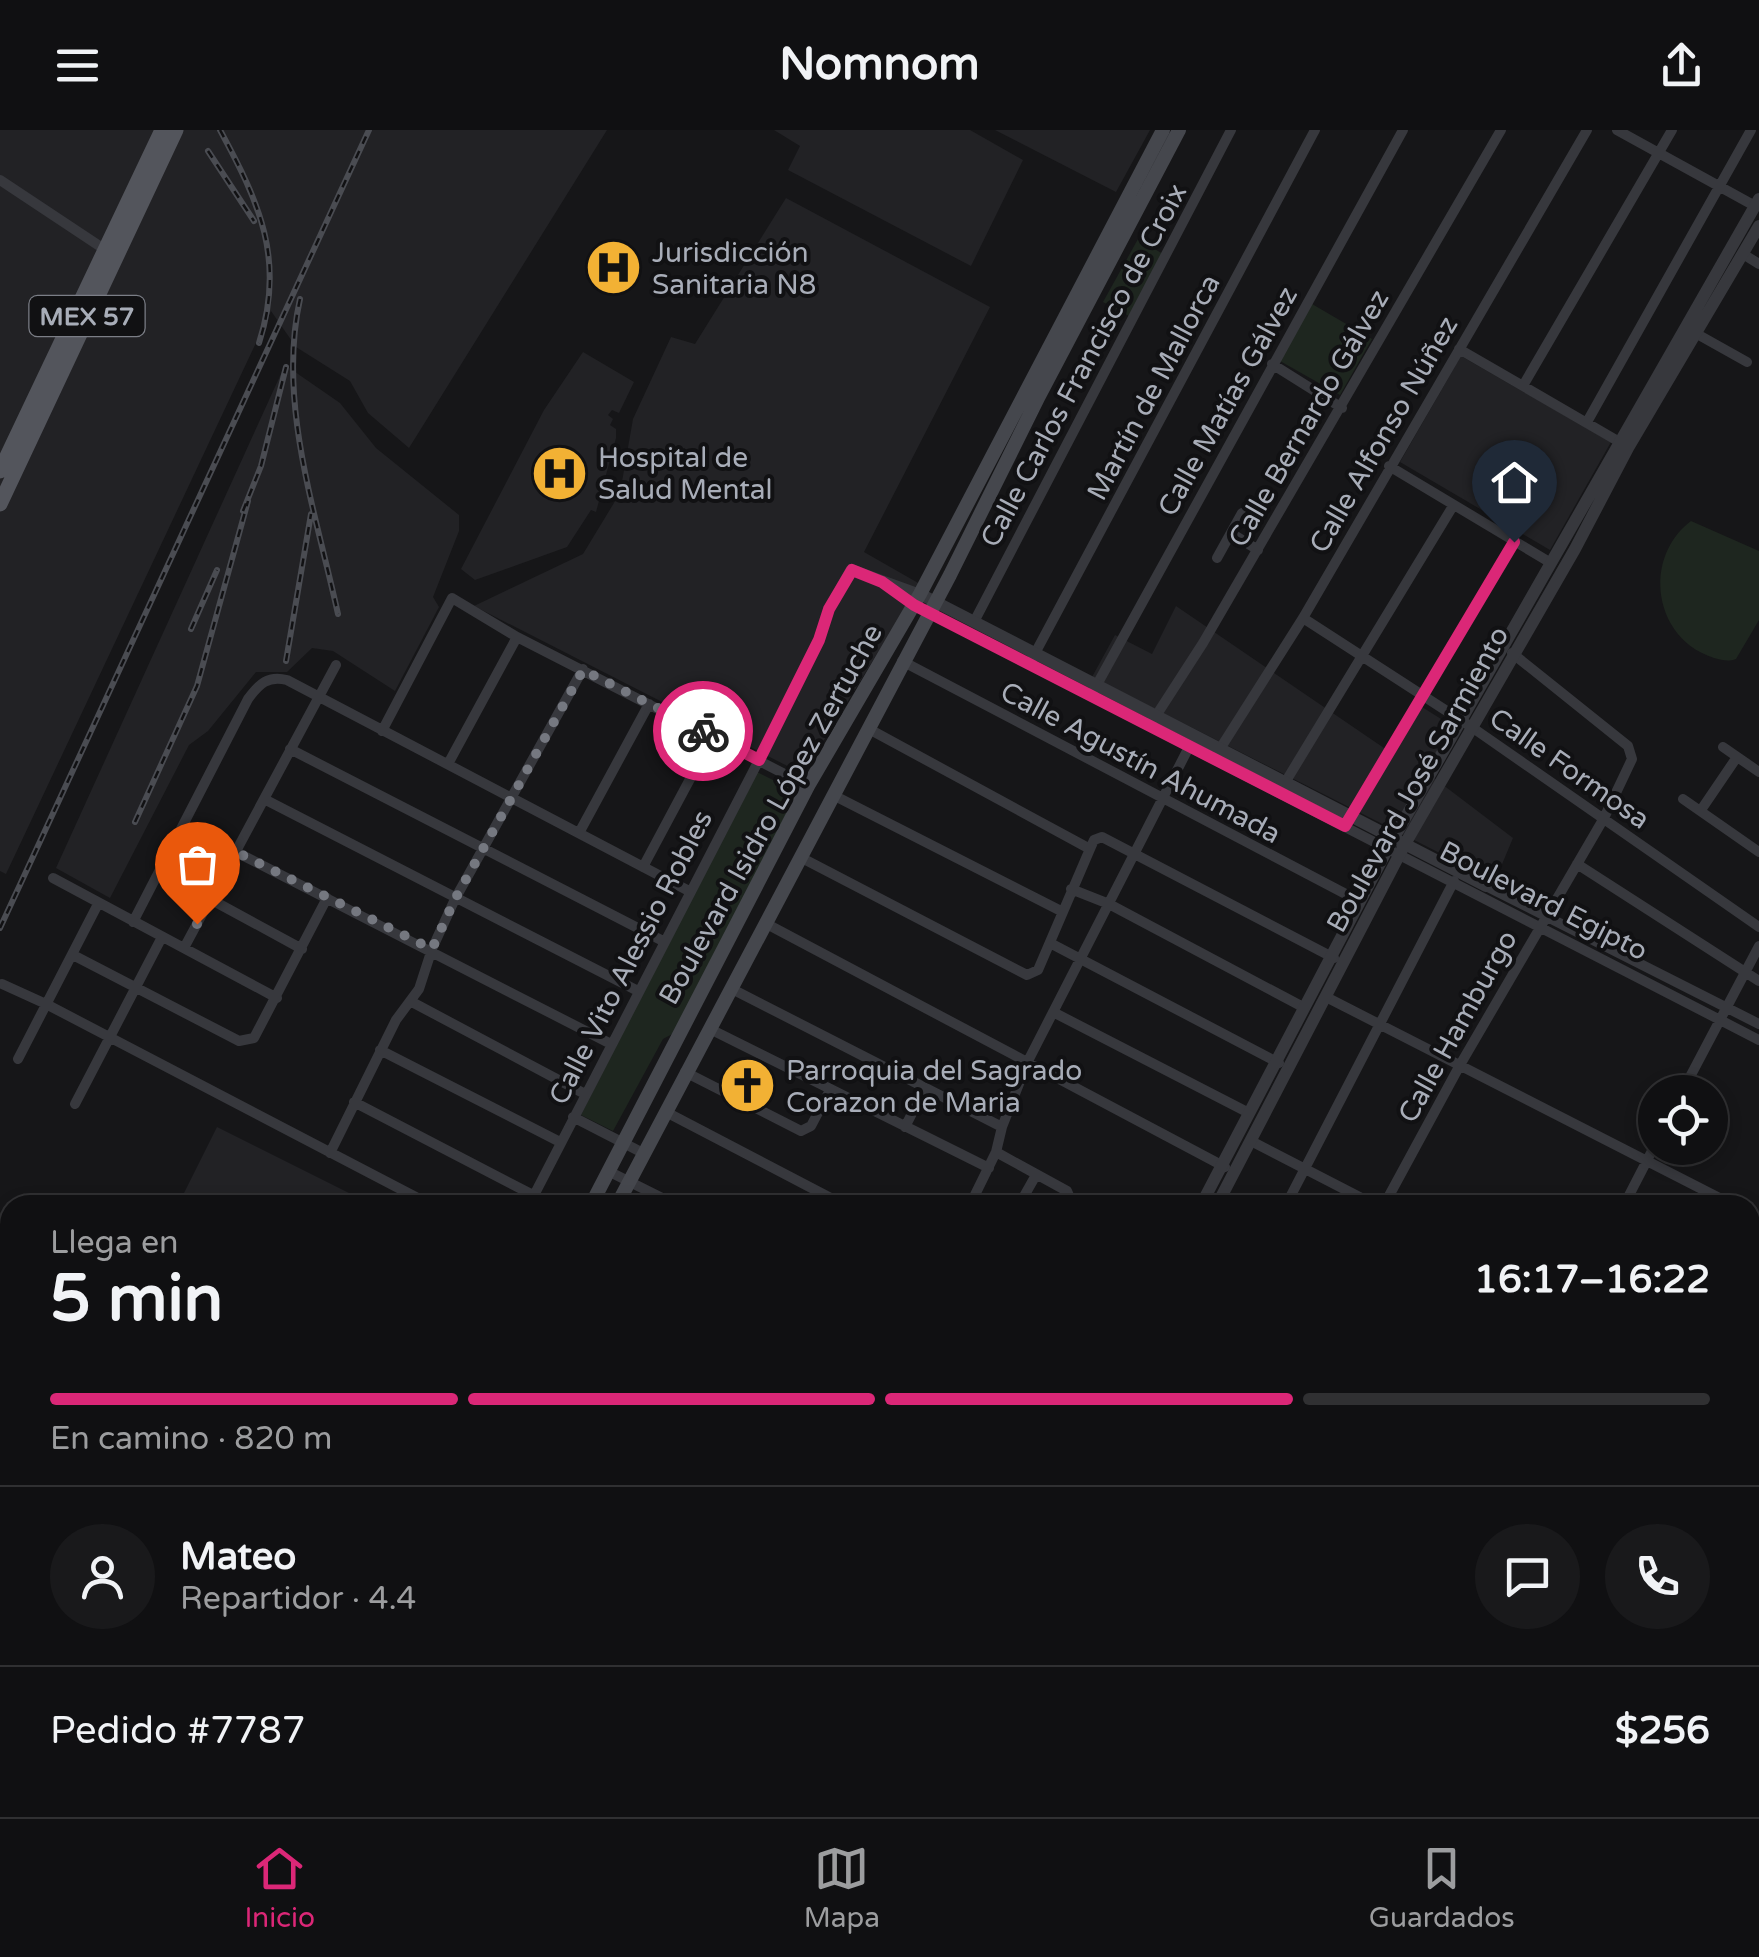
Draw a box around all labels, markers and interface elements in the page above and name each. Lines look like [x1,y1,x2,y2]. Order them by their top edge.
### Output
icon: menu [50,38,105,93]
text: Nomnom [779,38,980,92]
icon: share [1654,38,1709,93]
street label: Calle Carlos Francisco de Croix [973,178,1194,553]
place label: Jurisdicción Sanitaria N8 [652,236,816,302]
hospital icon: Jurisdicción Sanitaria N8 [583,238,643,298]
street label: Martín de Mallorca [1080,269,1228,506]
street label: Calle Matías Gálvez [1151,281,1305,522]
street label: Calle Bernardo Gálvez [1221,284,1396,553]
road number: MEX 57 [29,296,144,336]
street label: Calle Alfonso Núñez [1302,310,1466,559]
pin [1472,440,1557,543]
place label: Hospital de Salud Mental [598,441,773,507]
hospital icon: Hospital de Salud Mental [529,443,589,503]
icon: home [1487,455,1542,510]
street label: Boulevard Isidro López Zertuche [652,618,890,1011]
street label: Boulevard José Sarmiento [1319,620,1516,939]
street label: Calle Agustín Ahumada [995,675,1286,851]
courier [653,681,753,781]
street label: Calle Formosa [1483,701,1656,837]
icon: bike [676,704,731,759]
street label: Calle Vito Alessio Robles [542,805,720,1110]
pin [155,822,240,925]
street label: Boulevard Egipto [1434,834,1653,968]
icon: bag [170,837,225,892]
street label: Calle Hamburgo [1391,924,1525,1129]
place label: Parroquia del Sagrado Corazon de Maria [786,1054,1082,1120]
church icon: Parroquia del Sagrado Corazon de Maria [717,1056,777,1116]
map controls [1638,1075,1728,1165]
button: locate [1638,1075,1728,1165]
text: Llega en [50,1224,179,1262]
text: 16:17–16:22 [1474,1257,1710,1303]
text: 5 min [50,1260,223,1339]
text: En camino · 820 m [50,1420,332,1458]
button: person [50,1524,155,1629]
button: chat [1475,1524,1580,1629]
button: phone [1605,1524,1710,1629]
text: Mateo [180,1534,296,1580]
text: Repartidor · 4.4 [180,1580,416,1618]
text: Pedido #7787 [50,1708,306,1754]
text: $256 [1615,1708,1710,1754]
tab: Inicio [244,1841,315,1935]
tab: Mapa [804,1841,880,1935]
tab: Guardados [1369,1841,1515,1935]

